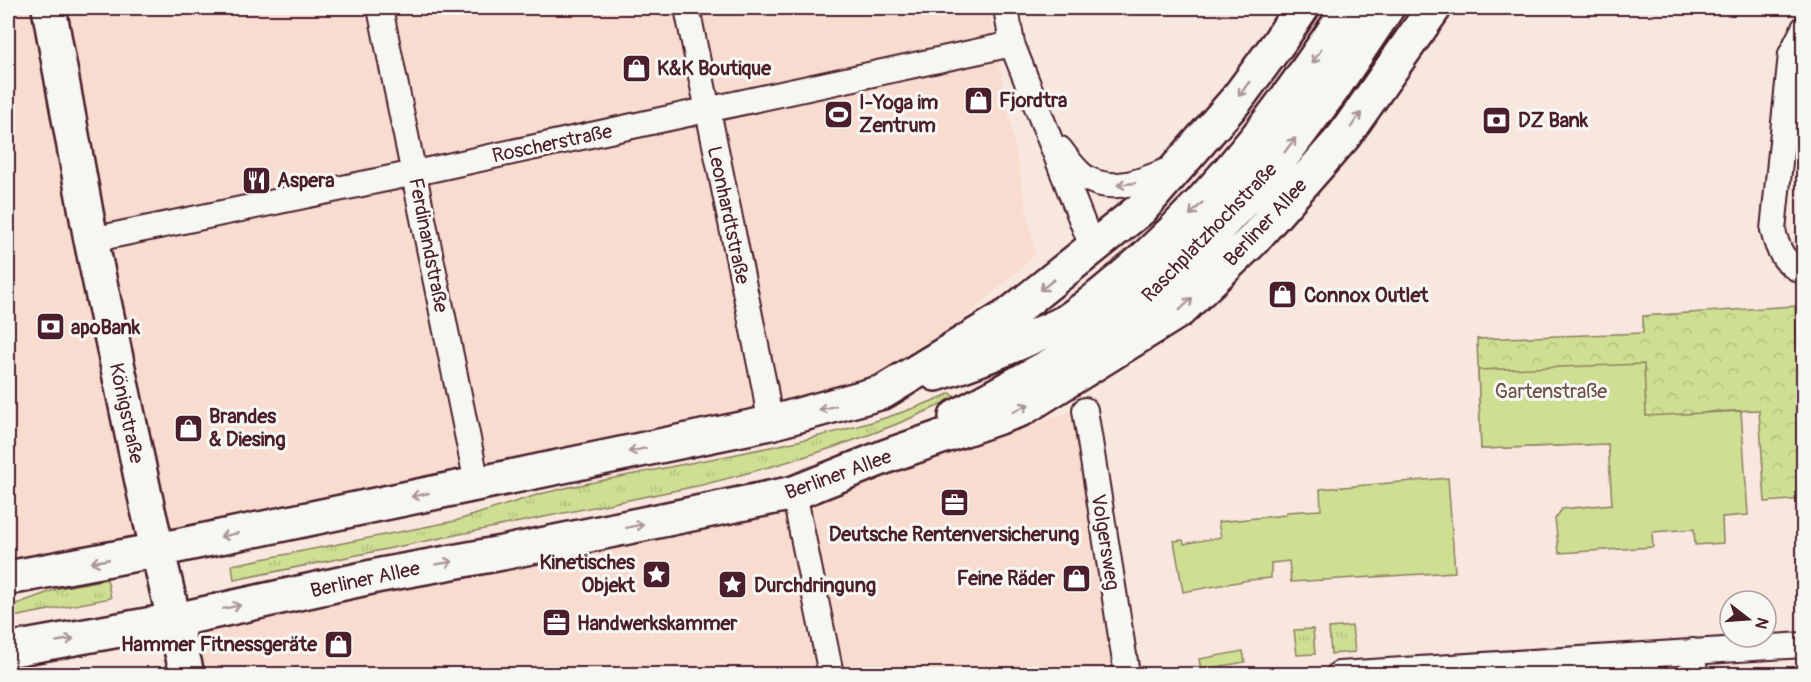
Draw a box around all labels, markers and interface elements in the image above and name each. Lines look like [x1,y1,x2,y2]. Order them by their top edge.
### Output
one-way arrow [1311,48,1323,64]
shop icon: K&K Boutique [620,52,652,84]
place label: K&K Boutique [657,56,772,81]
one-way arrow [1238,81,1250,97]
shop icon: Fjordtra [962,84,994,116]
place label: Fjordtra [999,88,1067,113]
place label: I-Yoga im Zentrum [859,90,938,138]
sports icon: I-Yoga im Zentrum [822,98,854,130]
bank icon: DZ Bank [1481,104,1513,136]
place label: DZ Bank [1518,108,1589,133]
one-way arrow [1350,113,1362,129]
street label: Roscherstraße [490,119,615,168]
one-way arrow [1284,138,1297,154]
street label: Leonhardtstraße [702,144,755,287]
street label: Raschplatzhochstraße [1136,157,1283,307]
restaurant icon: Aspera [240,164,272,196]
place label: Aspera [277,168,335,193]
street label: Berliner Allee [1218,173,1313,272]
street label: Ferdinandstraße [403,176,454,315]
one-way arrow [1116,179,1136,190]
one-way arrow [1188,201,1203,216]
one-way arrow [1040,278,1056,291]
shop icon: Connox Outlet [1267,279,1299,311]
place label: Connox Outlet [1304,283,1429,308]
one-way arrow [1178,297,1193,311]
bank icon: apoBank [34,311,66,343]
place label: apoBank [71,315,141,340]
street label: Königstraße [104,361,149,466]
park label: Gartenstraße [1495,379,1607,404]
one-way arrow [1012,402,1030,414]
one-way arrow [818,403,837,414]
place label: Brandes & Diesing [209,404,286,452]
shop icon: Brandes & Diesing [172,412,204,444]
street label: Berliner Allee [782,444,895,505]
one-way arrow [628,445,647,456]
office icon: Deutsche Rentenversicherung [938,487,970,519]
one-way arrow [411,490,430,501]
street label: Volgersweg [1086,492,1125,592]
one-way arrow [626,519,645,531]
place label: Deutsche Rentenversicherung [829,522,1079,547]
one-way arrow [220,530,240,541]
place label: Kinetisches Objekt [540,550,636,598]
one-way arrow [91,556,111,567]
street label: Berliner Allee [308,556,422,603]
one-way arrow [434,557,453,568]
place icon: Kinetisches Objekt [640,558,672,590]
shop icon: Feine Räder [1060,562,1092,594]
place label: Feine Räder [957,566,1056,591]
place icon: Durchdringung [717,569,749,601]
place label: Durchdringung [754,573,876,598]
north arrow [1718,589,1778,649]
one-way arrow [222,601,242,612]
office icon: Handwerkskammer [540,607,572,639]
place label: Handwerkskammer [577,611,738,636]
text: N [1750,615,1773,631]
shop icon: Hammer Fitnessgeräte [322,628,354,660]
place label: Hammer Fitnessgeräte [121,632,318,657]
one-way arrow [55,634,74,645]

